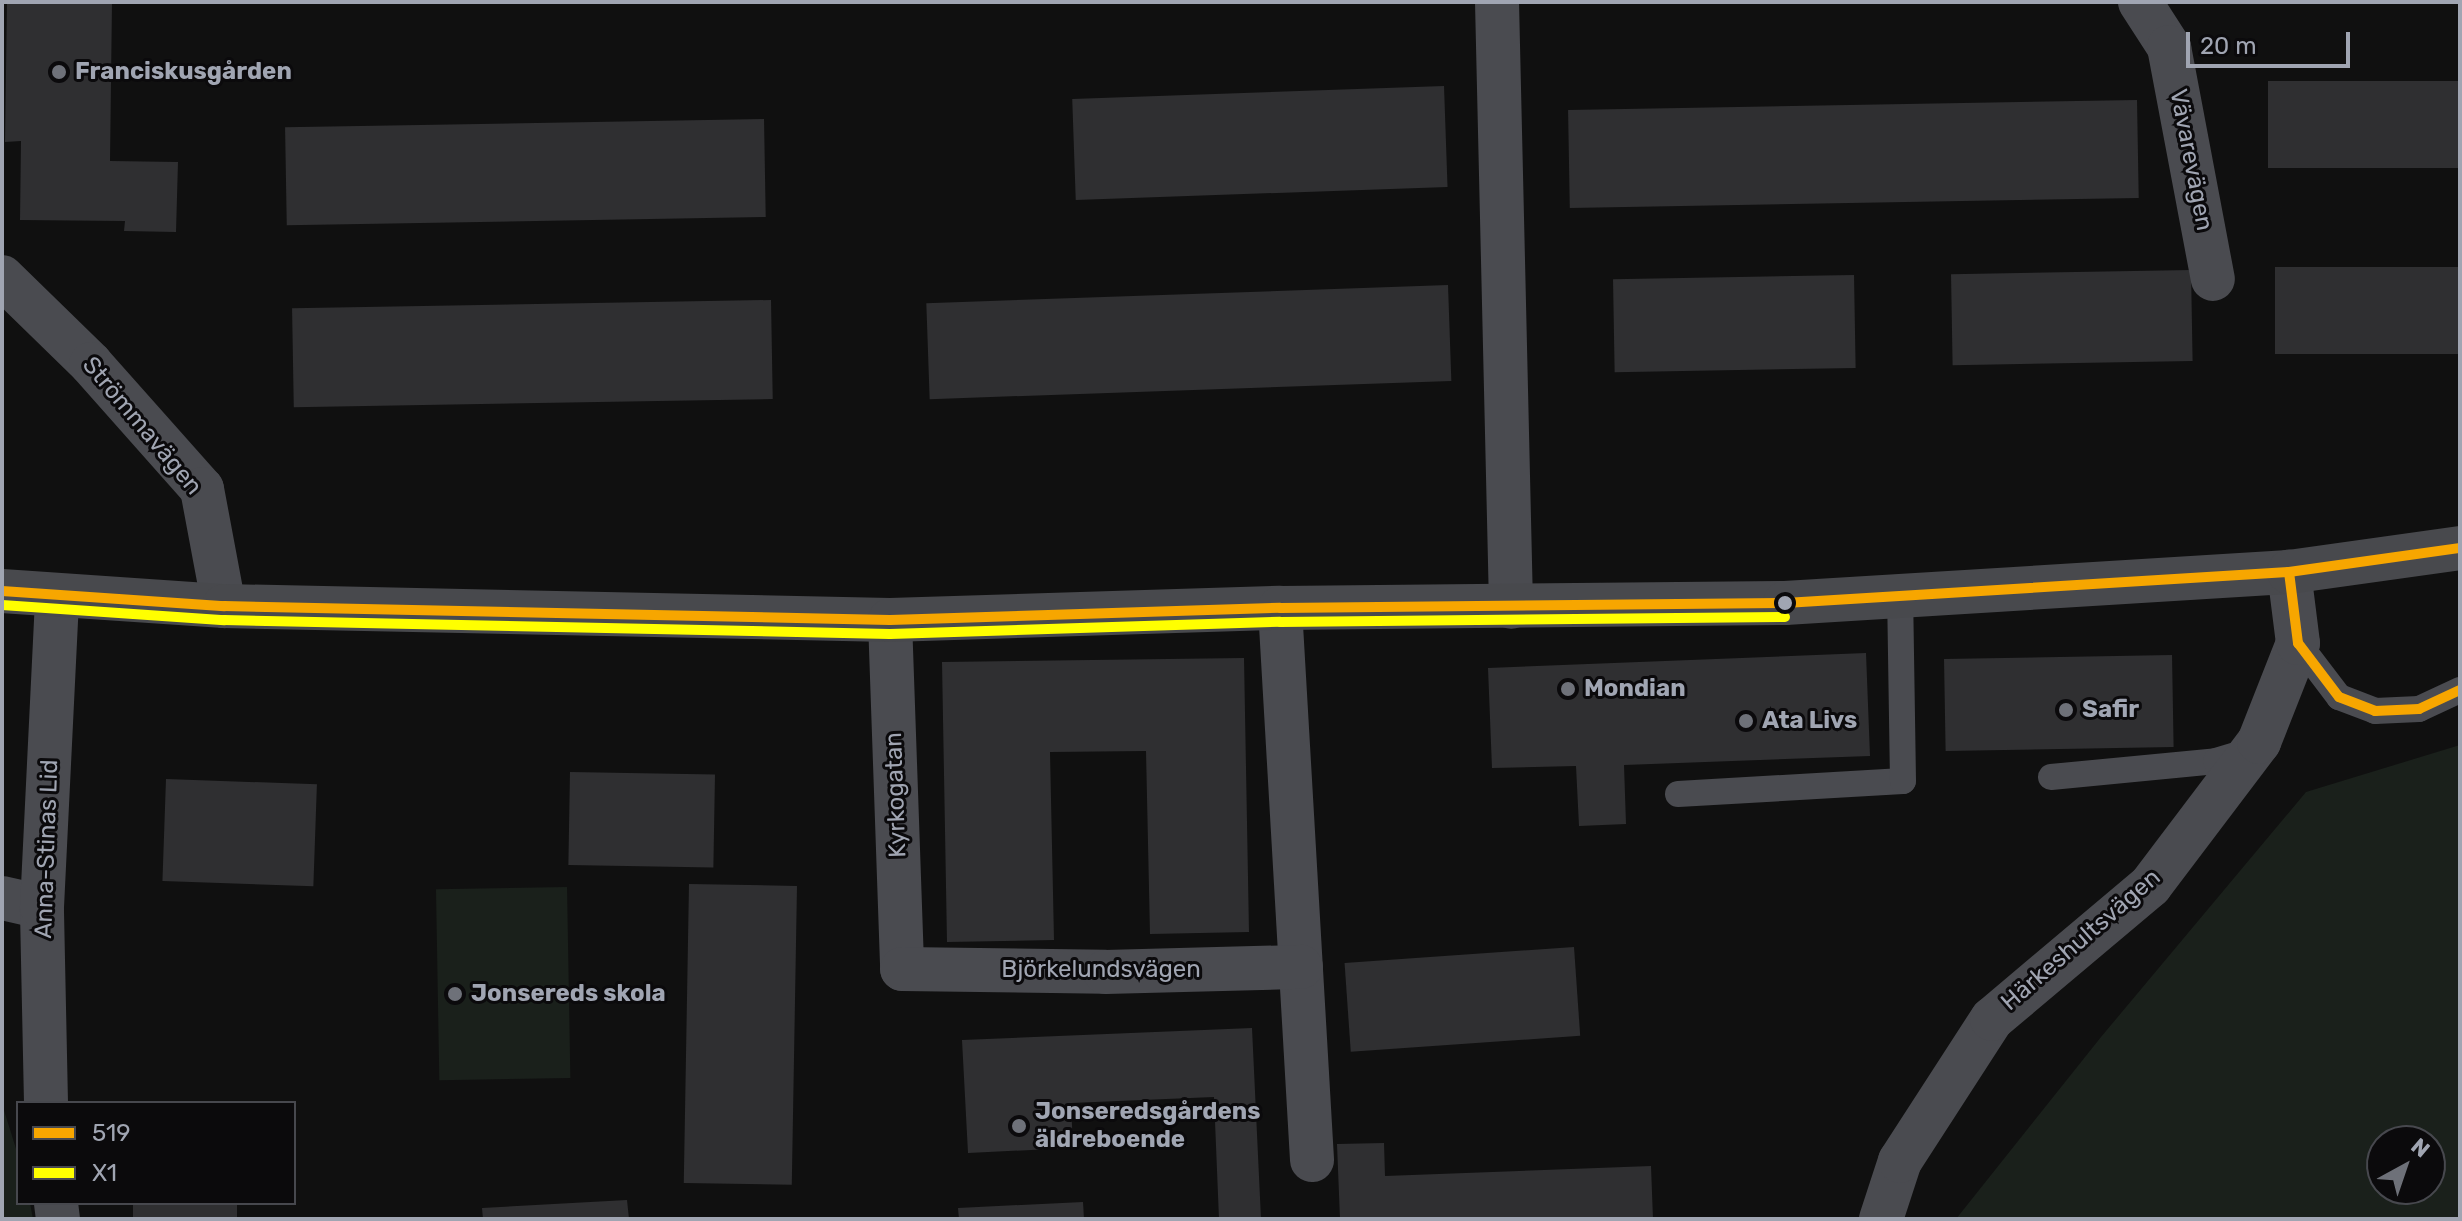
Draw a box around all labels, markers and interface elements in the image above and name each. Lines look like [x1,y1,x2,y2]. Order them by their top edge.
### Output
scale bar [2190,16,2354,66]
text: 20 m [2200,32,2257,60]
place label: Franciskusgården [75,58,292,86]
marker: Franciskusgården [50,63,68,81]
street label: Vävarevägen [2163,87,2219,233]
street label: Strömmavägen [76,351,208,501]
unlabelled marker [1777,595,1793,611]
place label: Mondian [1584,675,1686,703]
marker: Mondian [1559,680,1577,698]
place label: Safir [2082,696,2139,724]
marker: Safir [2057,701,2075,719]
place label: Ata Livs [1762,707,1857,735]
marker: Ata Livs [1737,712,1755,730]
street label: Kyrkogatan [879,732,913,858]
street label: Anna-Stinas Lid [29,759,65,939]
street label: Härkeshultsvägen [1996,863,2166,1017]
street label: Björkelundsvägen [1001,956,1201,984]
place label: Jonsereds skola [471,980,666,1008]
marker: Jonsereds skola [446,985,464,1003]
place label: Jonseredsgårdens äldreboende [1035,1098,1260,1154]
legend [16,1101,296,1205]
marker: Jonseredsgårdens äldreboende [1010,1117,1028,1135]
text: 519 [92,1119,130,1147]
north arrow [2366,1125,2446,1205]
text: N [2406,1132,2435,1163]
text: X1 [92,1159,117,1187]

